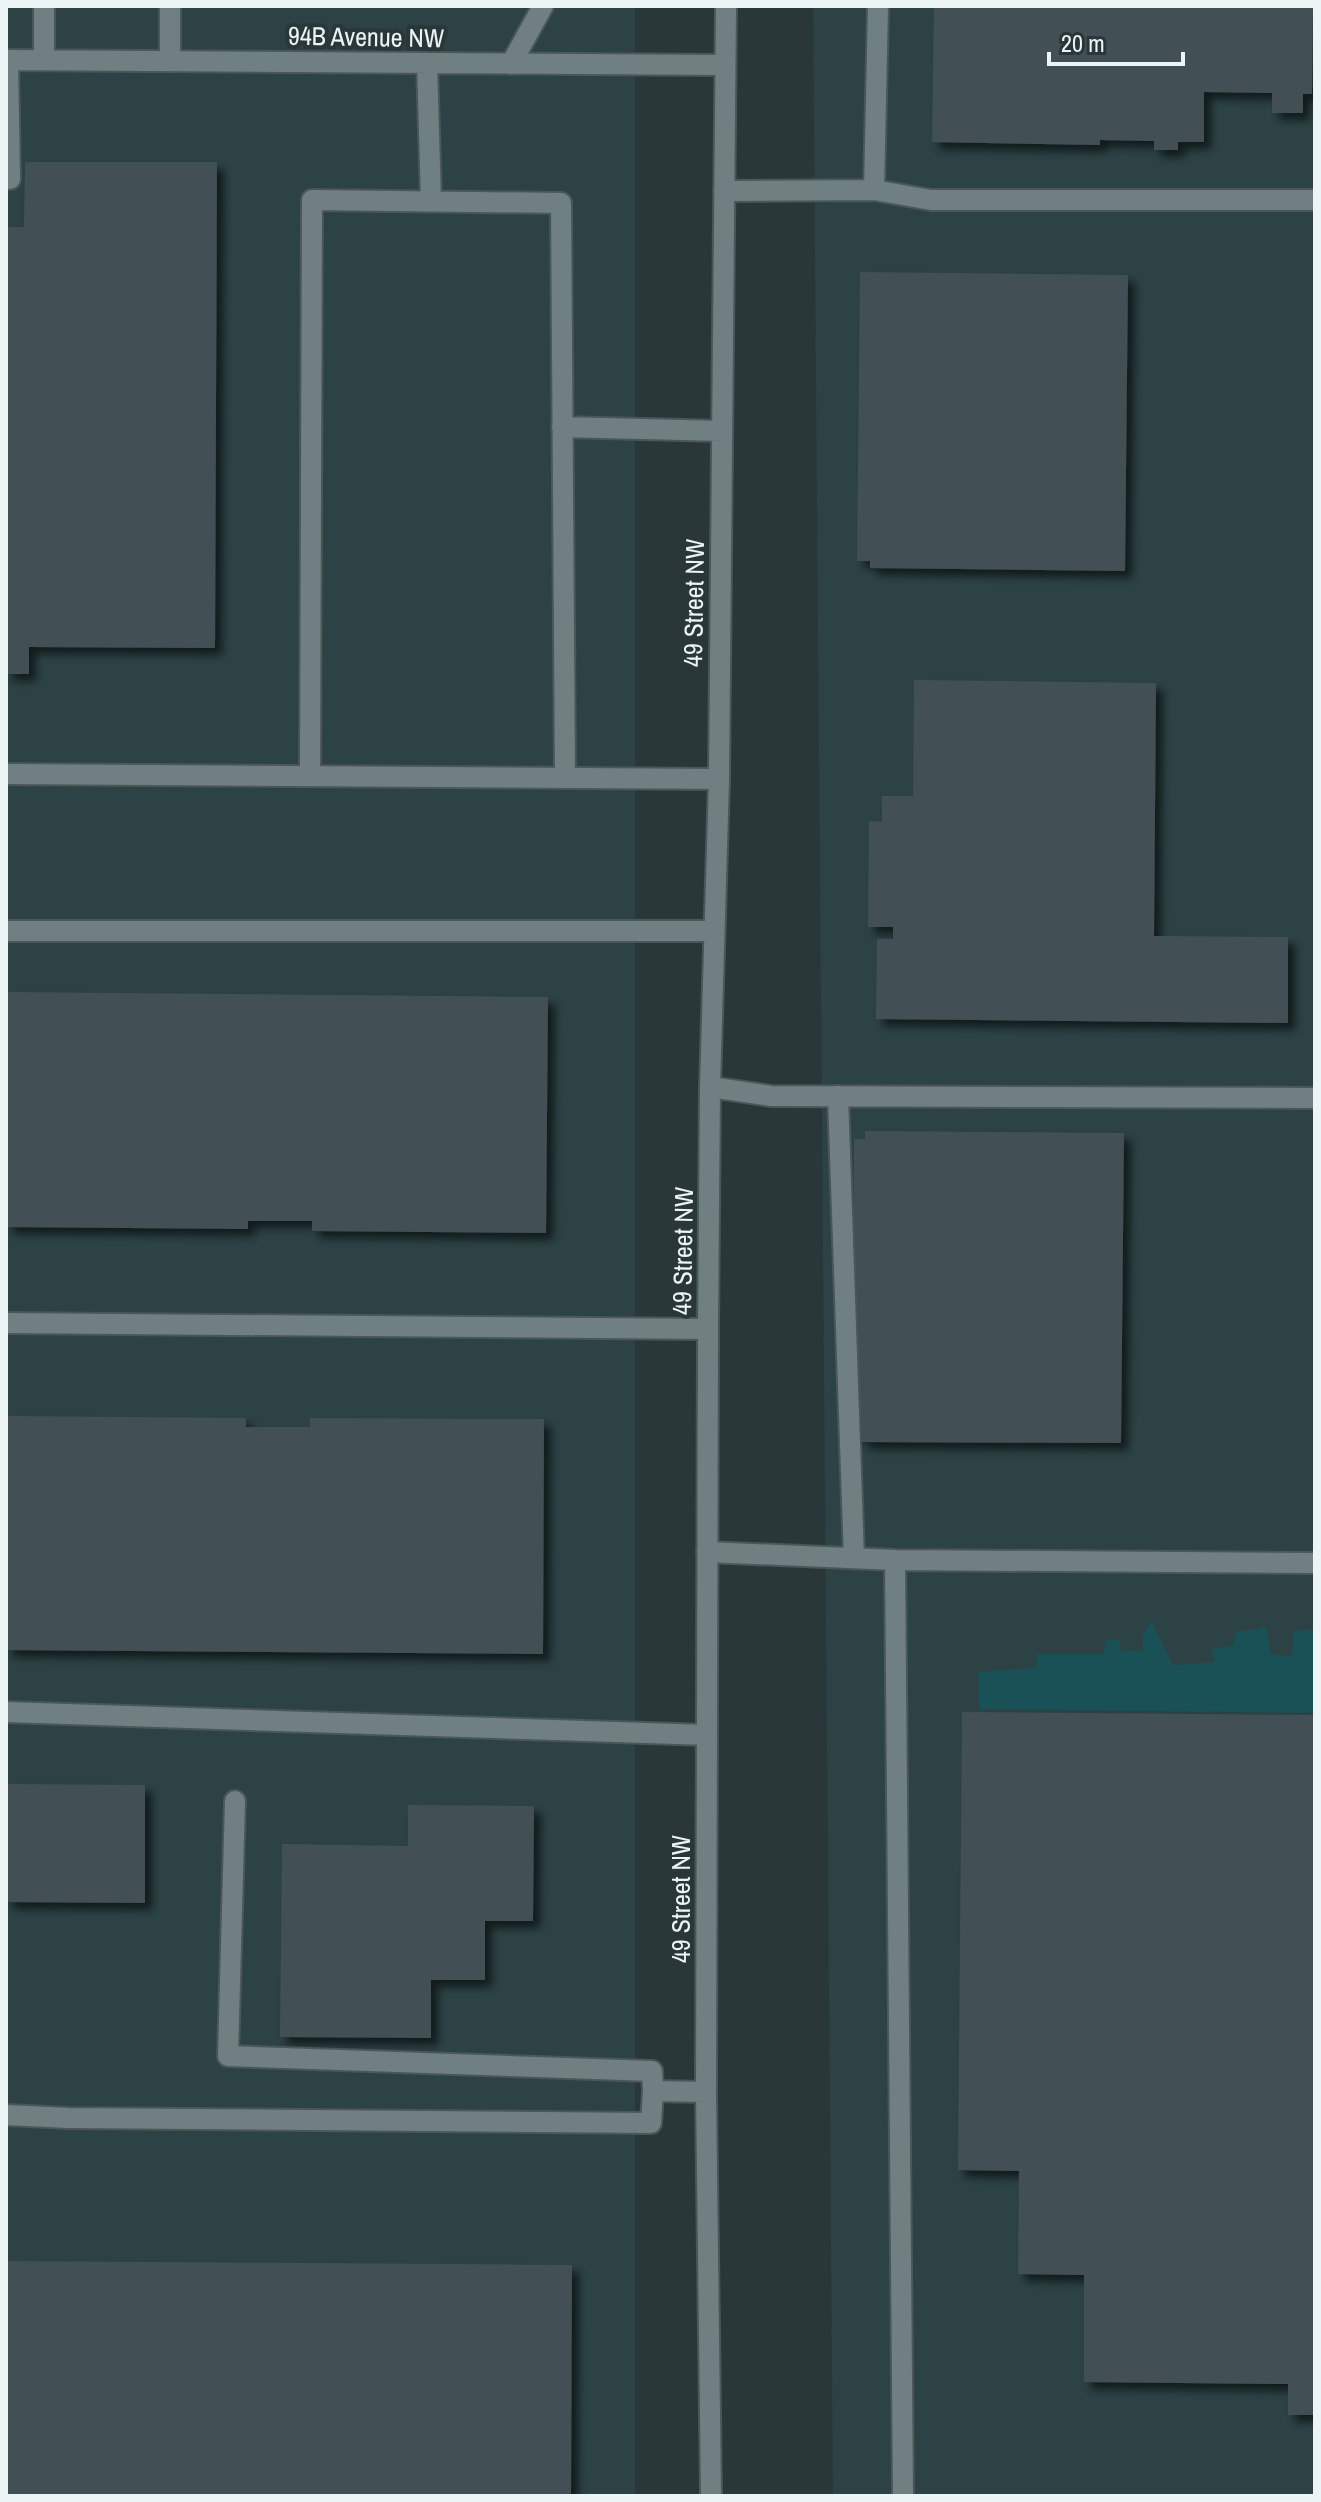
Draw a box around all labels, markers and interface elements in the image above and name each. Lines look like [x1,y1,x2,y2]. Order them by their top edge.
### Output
scale bar [1049,16,1183,66]
street label: 94B Avenue NW [288,18,444,55]
text: 20 m [1061,27,1105,59]
street label: 49 Street NW [675,539,712,667]
street label: 49 Street NW [664,1187,701,1315]
street label: 49 Street NW [663,1835,698,1963]

